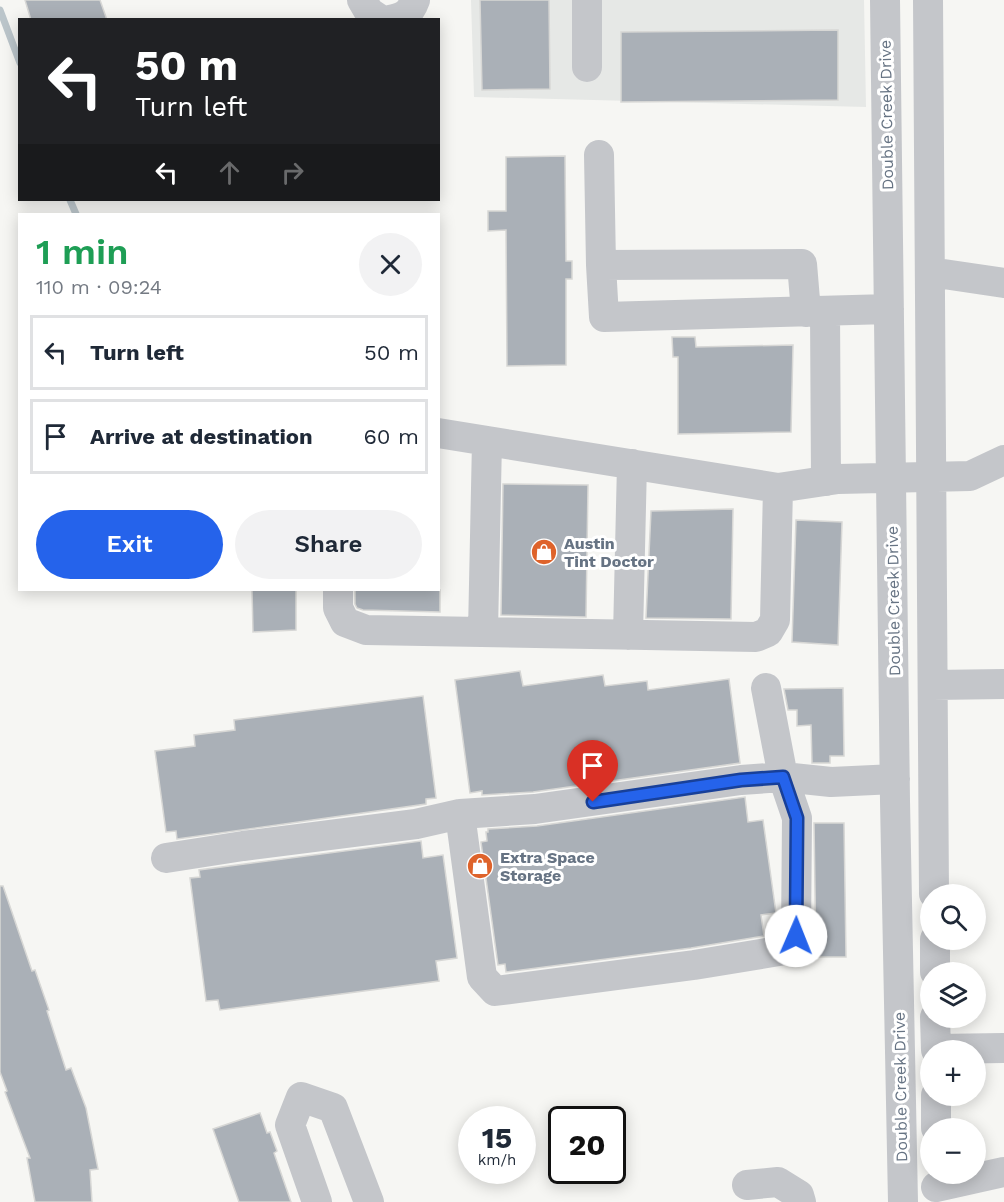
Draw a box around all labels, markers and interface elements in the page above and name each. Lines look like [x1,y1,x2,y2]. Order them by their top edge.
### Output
street label: Double Creek Drive [876,40,897,190]
text: 50 m [135,41,238,90]
icon: left [36,42,114,120]
text: Turn left [135,91,247,123]
icon: left [150,156,183,189]
icon: ahead [213,156,246,189]
icon: right [276,156,309,189]
text: 1 min [36,231,128,273]
button: close [359,233,422,296]
text: 110 m · 09:24 [36,275,162,299]
icon: left [39,336,72,369]
text: Turn left [90,340,184,365]
text: 50 m [364,340,419,365]
icon: arrive [39,420,72,453]
text: Arrive at destination [90,424,313,449]
text: 60 m [363,424,419,449]
button: Exit [36,510,223,579]
button: Share [235,510,422,579]
street label: Double Creek Drive [883,526,904,676]
place label: Austin Tint Doctor [564,534,654,571]
shop icon: Austin Tint Doctor [529,537,559,567]
pin [567,740,618,802]
icon: arrive [576,749,609,782]
place label: Extra Space Storage [500,848,595,885]
shop icon: Extra Space Storage [465,851,495,881]
map controls [920,884,986,1184]
button: search [920,884,986,950]
position arrow [764,904,828,968]
button: layers [920,962,986,1028]
street label: Double Creek Drive [890,1012,911,1162]
button: + [920,1040,986,1106]
speed limit sign: 20 [548,1106,626,1184]
button: − [920,1118,986,1184]
text: 15 [482,1120,512,1155]
text: km/h [478,1151,516,1169]

